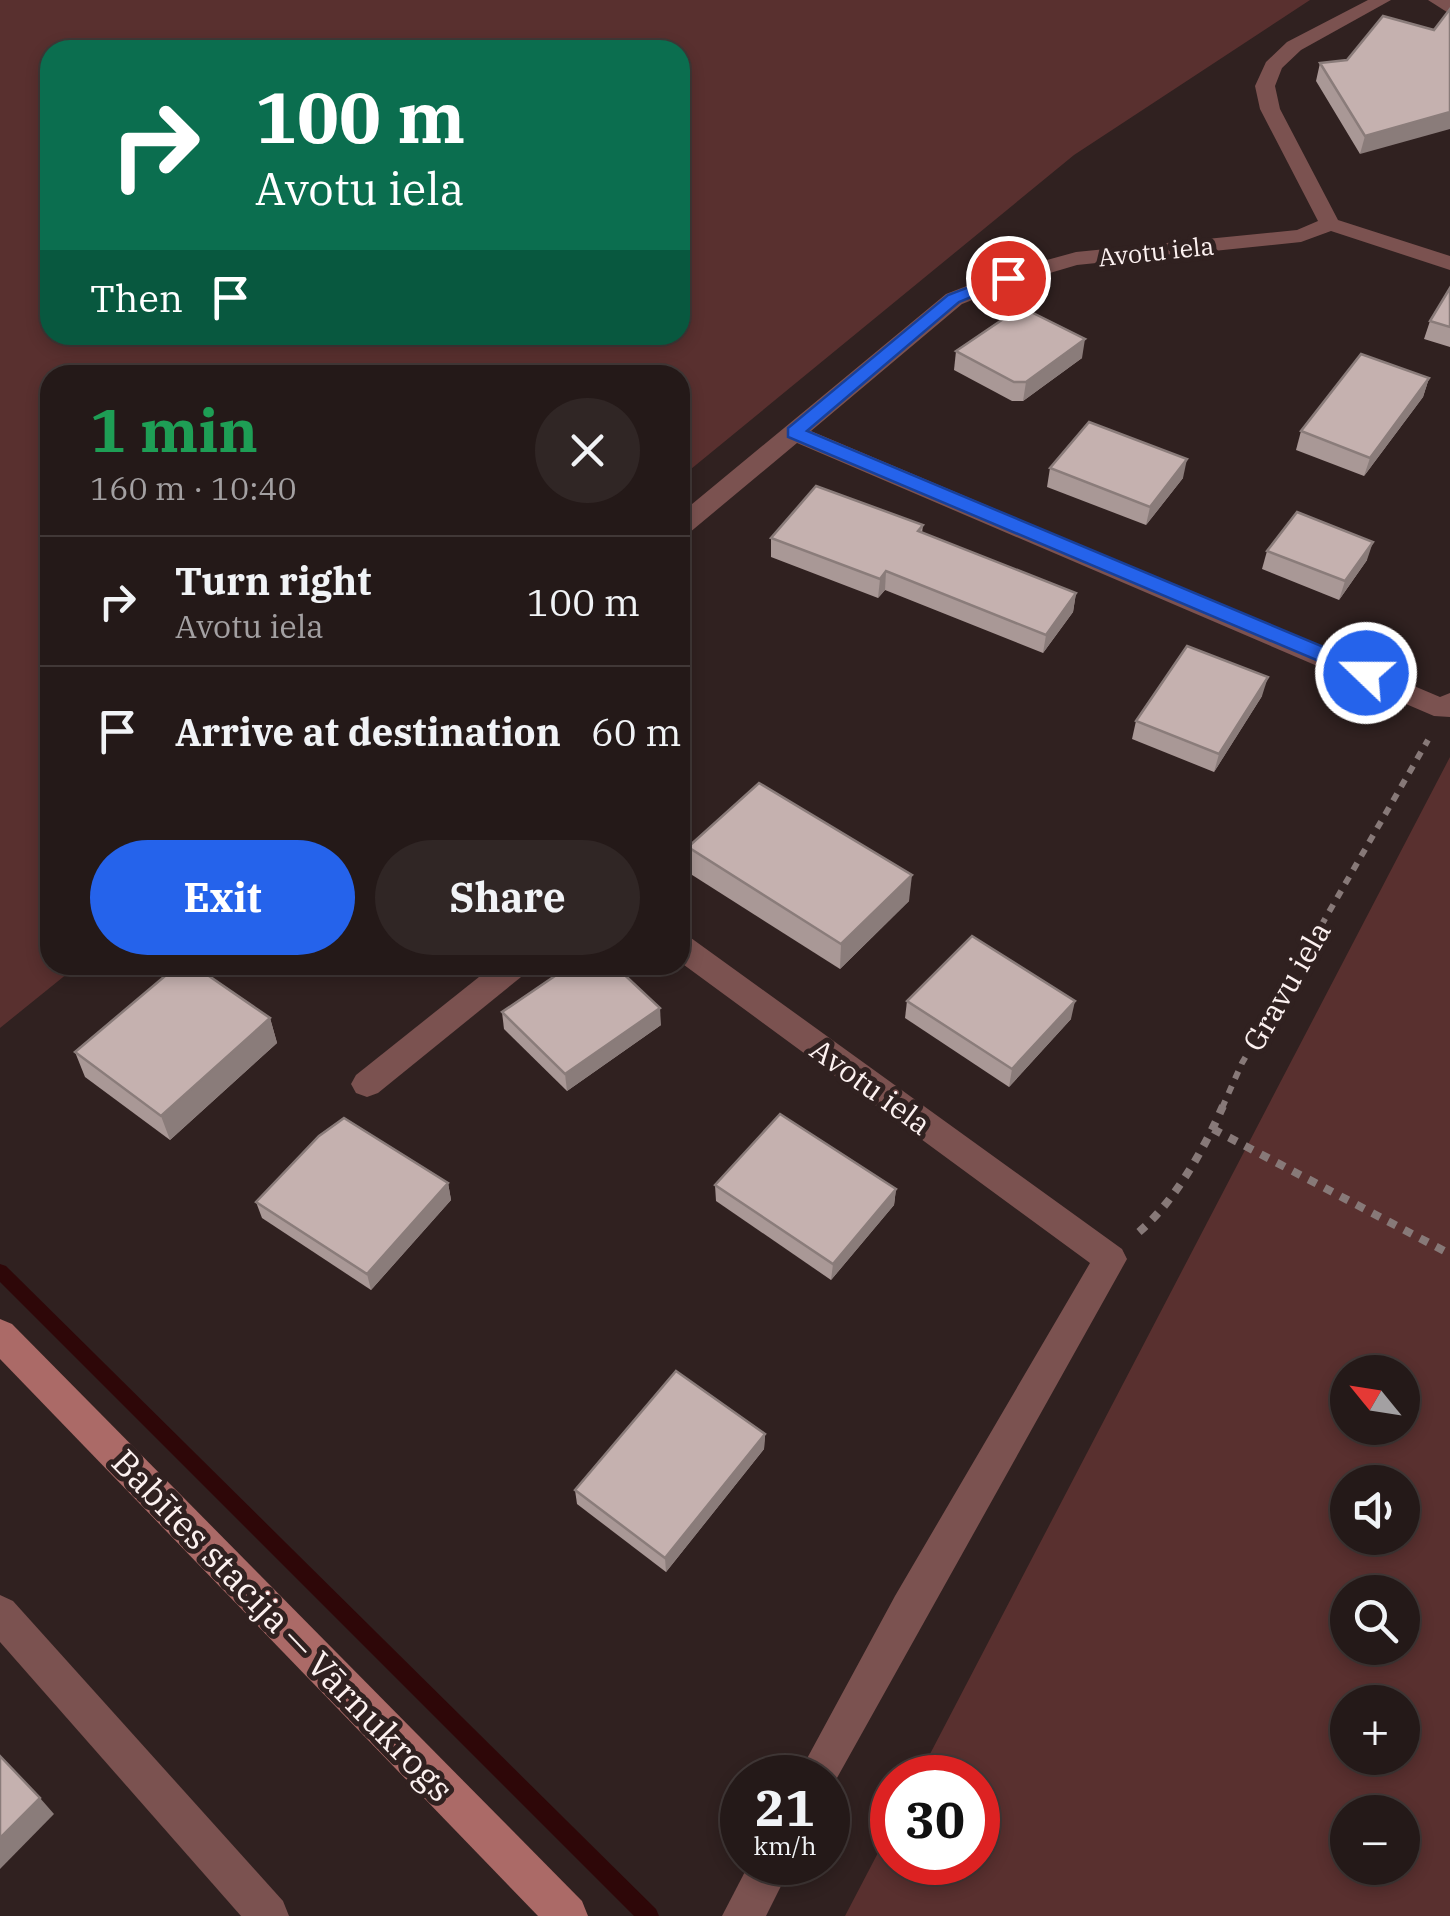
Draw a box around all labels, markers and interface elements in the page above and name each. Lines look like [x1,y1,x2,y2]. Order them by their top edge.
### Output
text: 100 m [255,71,465,162]
icon: right [90,80,220,210]
text: Avotu iela [255,159,464,217]
street label: Avotu iela [1096,229,1216,273]
pin [966,236,1051,321]
icon: arrive [981,251,1036,306]
icon: arrive [203,270,258,325]
text: Then [90,273,183,322]
text: 1 min [90,390,258,469]
button: close [535,398,640,503]
text: 160 m · 10:40 [90,467,297,509]
text: Turn right [175,556,371,605]
icon: right [90,574,145,629]
text: 100 m [527,577,640,626]
text: Avotu iela [175,605,324,647]
position arrow [1314,621,1418,725]
icon: arrive [90,704,145,759]
text: Arrive at destination [175,707,561,756]
text: 60 m [591,707,682,756]
button: Exit [90,840,355,955]
button: Share [375,840,640,955]
street label: Gravu iela [1233,914,1339,1058]
street label: Avotu iela [803,1029,939,1143]
north arrow [1330,1355,1420,1445]
map controls [1330,1355,1420,1885]
street label: Babītes stacija — Vārnukrogs [102,1439,464,1811]
button: sound [1330,1465,1420,1555]
button: search [1330,1575,1420,1665]
button: + [1330,1685,1420,1775]
speed limit sign: 30 [870,1755,1000,1885]
text: 21 [755,1775,815,1840]
button: − [1330,1795,1420,1885]
text: km/h [753,1829,817,1862]

